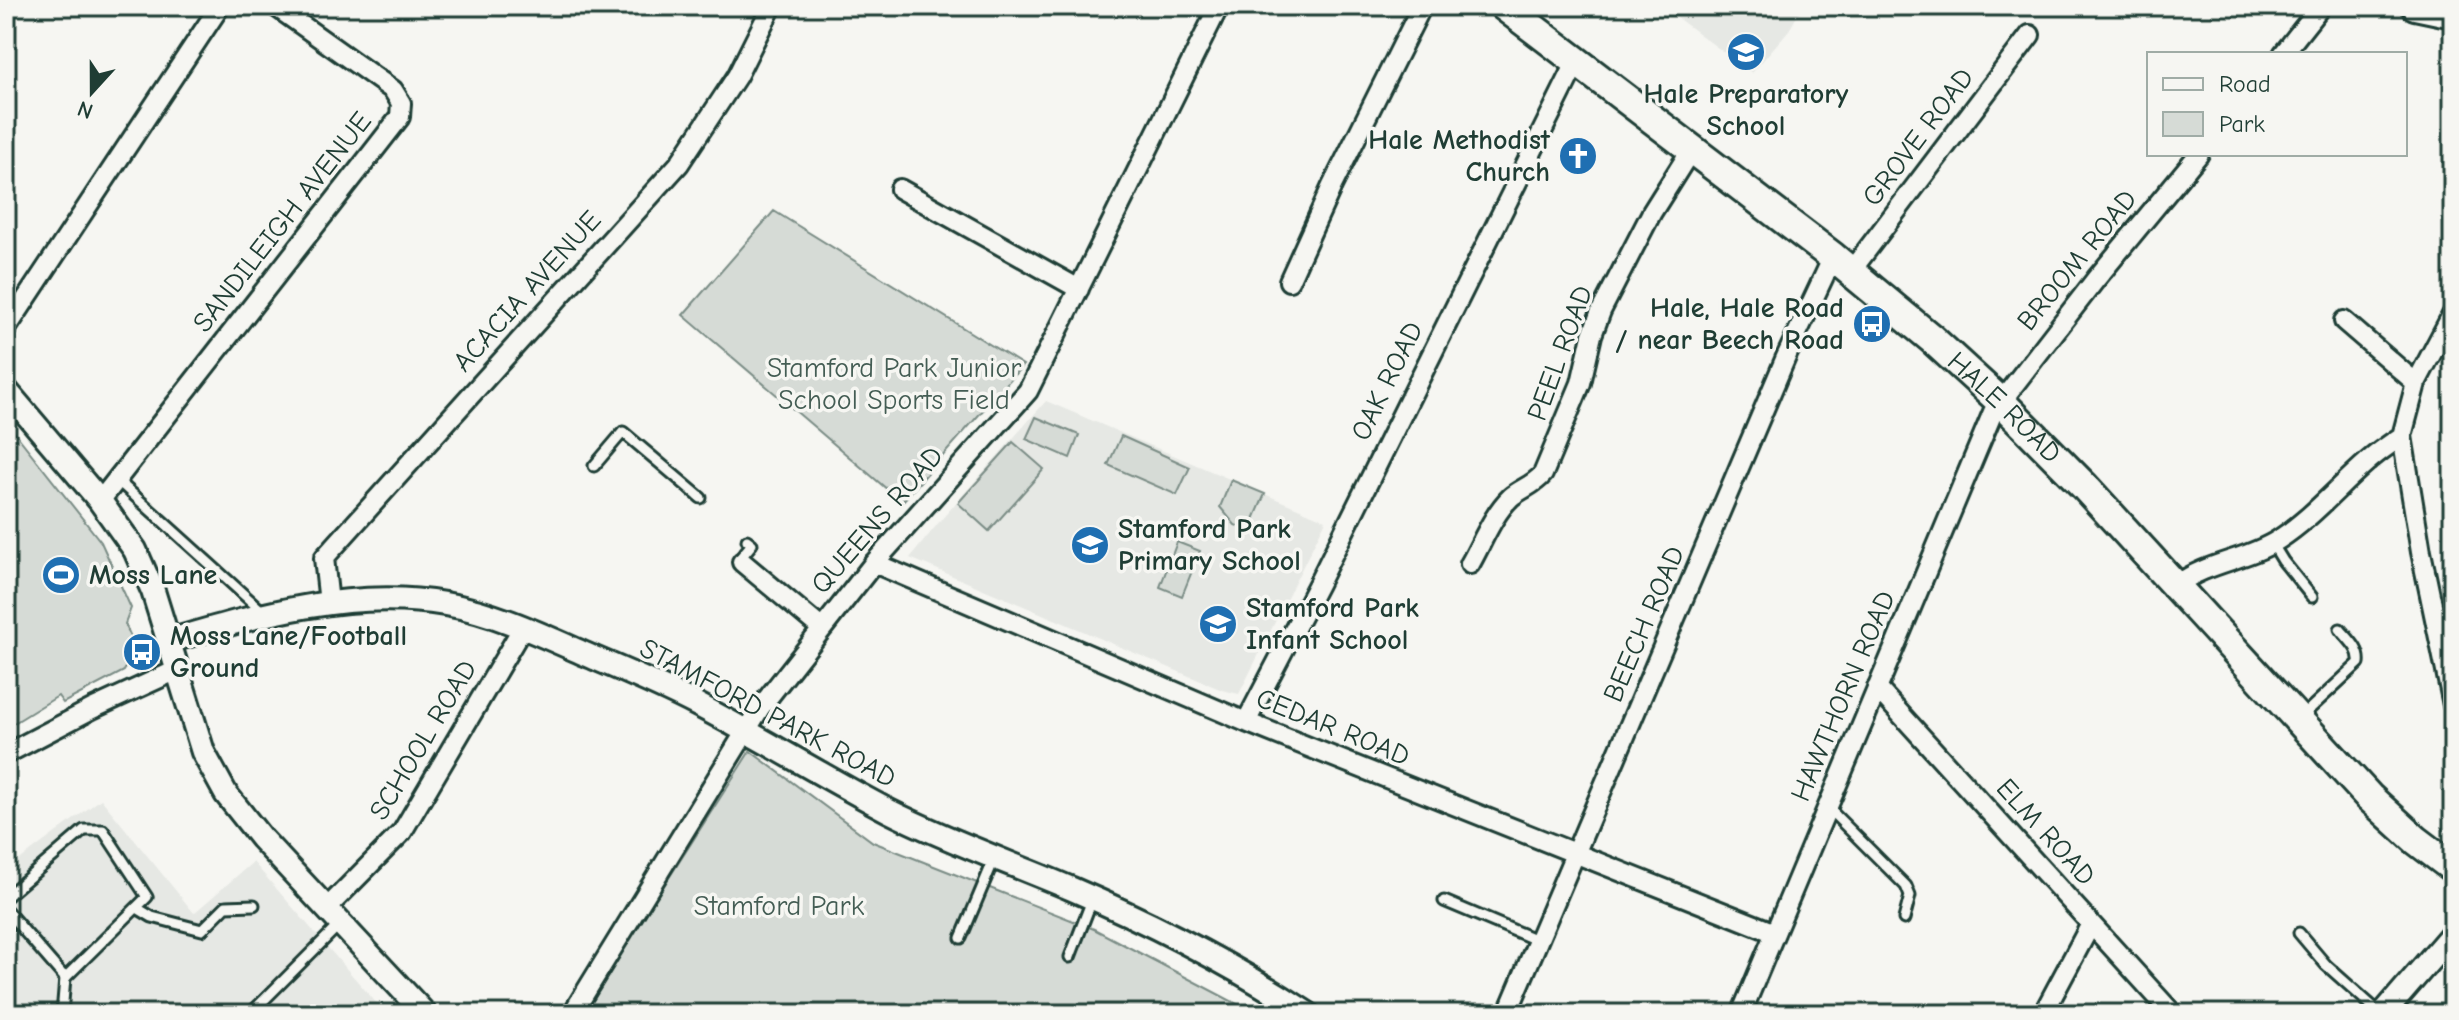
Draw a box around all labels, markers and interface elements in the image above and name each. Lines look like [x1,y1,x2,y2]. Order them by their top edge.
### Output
school or university icon: Hale Preparatory School [1725,31,1767,73]
north arrow [52,52,132,132]
legend [2147,52,2407,156]
street label: GROVE ROAD [1856,62,1980,212]
text: Road [2219,70,2271,98]
place label: Hale Preparatory School [1644,78,1849,142]
text: N [74,95,97,124]
street label: SANDILEIGH AVENUE [186,106,378,338]
text: Park [2219,110,2265,138]
place label: Hale Methodist Church [1368,124,1551,188]
church icon: Hale Methodist Church [1557,135,1599,177]
street label: BROOM ROAD [2011,183,2143,337]
street label: ACACIA AVENUE [447,204,607,378]
street label: PEEL ROAD [1521,281,1599,425]
place label: Hale, Hale Road / near Beech Road [1615,292,1844,356]
bus stop icon: Hale, Hale Road / near Beech Road [1851,303,1893,345]
street label: OAK ROAD [1345,317,1429,445]
street label: HALE ROAD [1941,345,2068,469]
park label: Stamford Park Junior School Sports Field [767,352,1021,416]
street label: QUEENS ROAD [804,440,950,600]
place label: Stamford Park Primary School [1118,513,1301,577]
school or university icon: Stamford Park Primary School [1069,524,1111,566]
street label: BEECH ROAD [1597,541,1691,707]
sports icon: Moss Lane [40,554,82,596]
place label: Moss Lane [89,559,218,591]
street label: HAWTHORN ROAD [1784,586,1902,806]
place label: Stamford Park Infant School [1246,592,1419,656]
school or university icon: Stamford Park Infant School [1197,603,1239,645]
place label: Moss Lane/Football Ground [170,620,407,684]
bus stop icon: Moss Lane/Football Ground [121,631,163,673]
street label: STAMFORD PARK ROAD [634,632,902,794]
street label: SCHOOL ROAD [363,654,483,826]
street label: CEDAR ROAD [1252,682,1414,772]
street label: ELM ROAD [1990,772,2102,892]
park label: Stamford Park [694,890,865,922]

